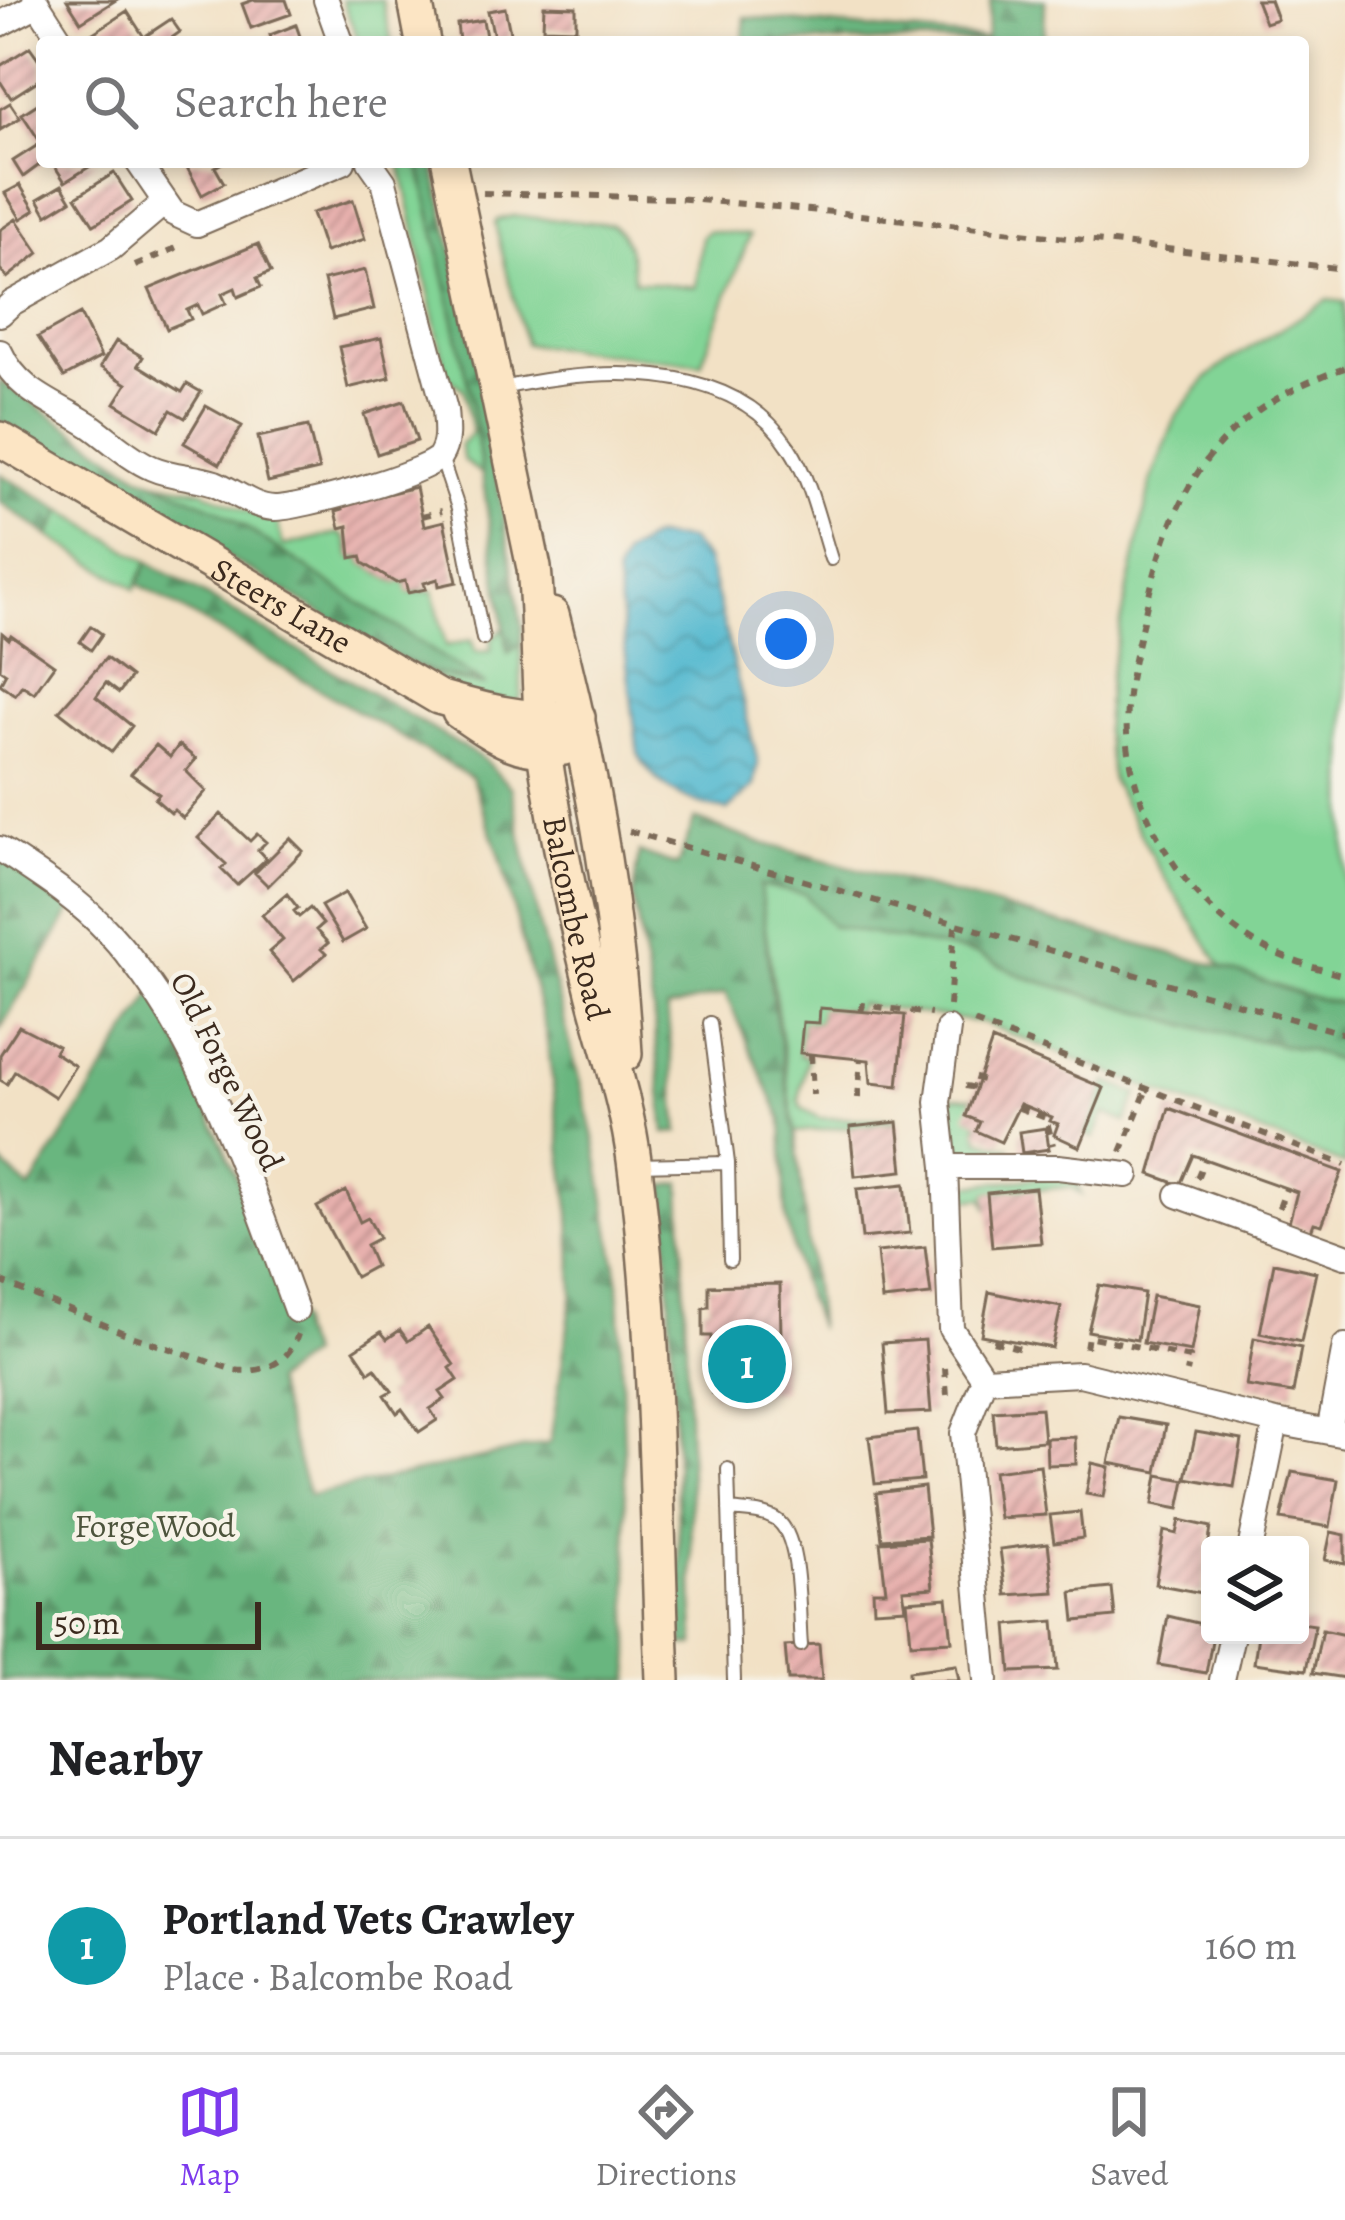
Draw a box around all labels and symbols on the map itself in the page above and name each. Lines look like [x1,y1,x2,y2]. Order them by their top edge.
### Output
street label: Steers Lane [203,547,360,664]
your location [756,609,816,669]
street label: Balcombe Road [532,812,621,1025]
street label: Old Forge Wood [160,964,295,1179]
pin: 1 [708,1319,786,1409]
park label: Forge Wood [74,1503,236,1548]
scale bar [36,1596,261,1649]

